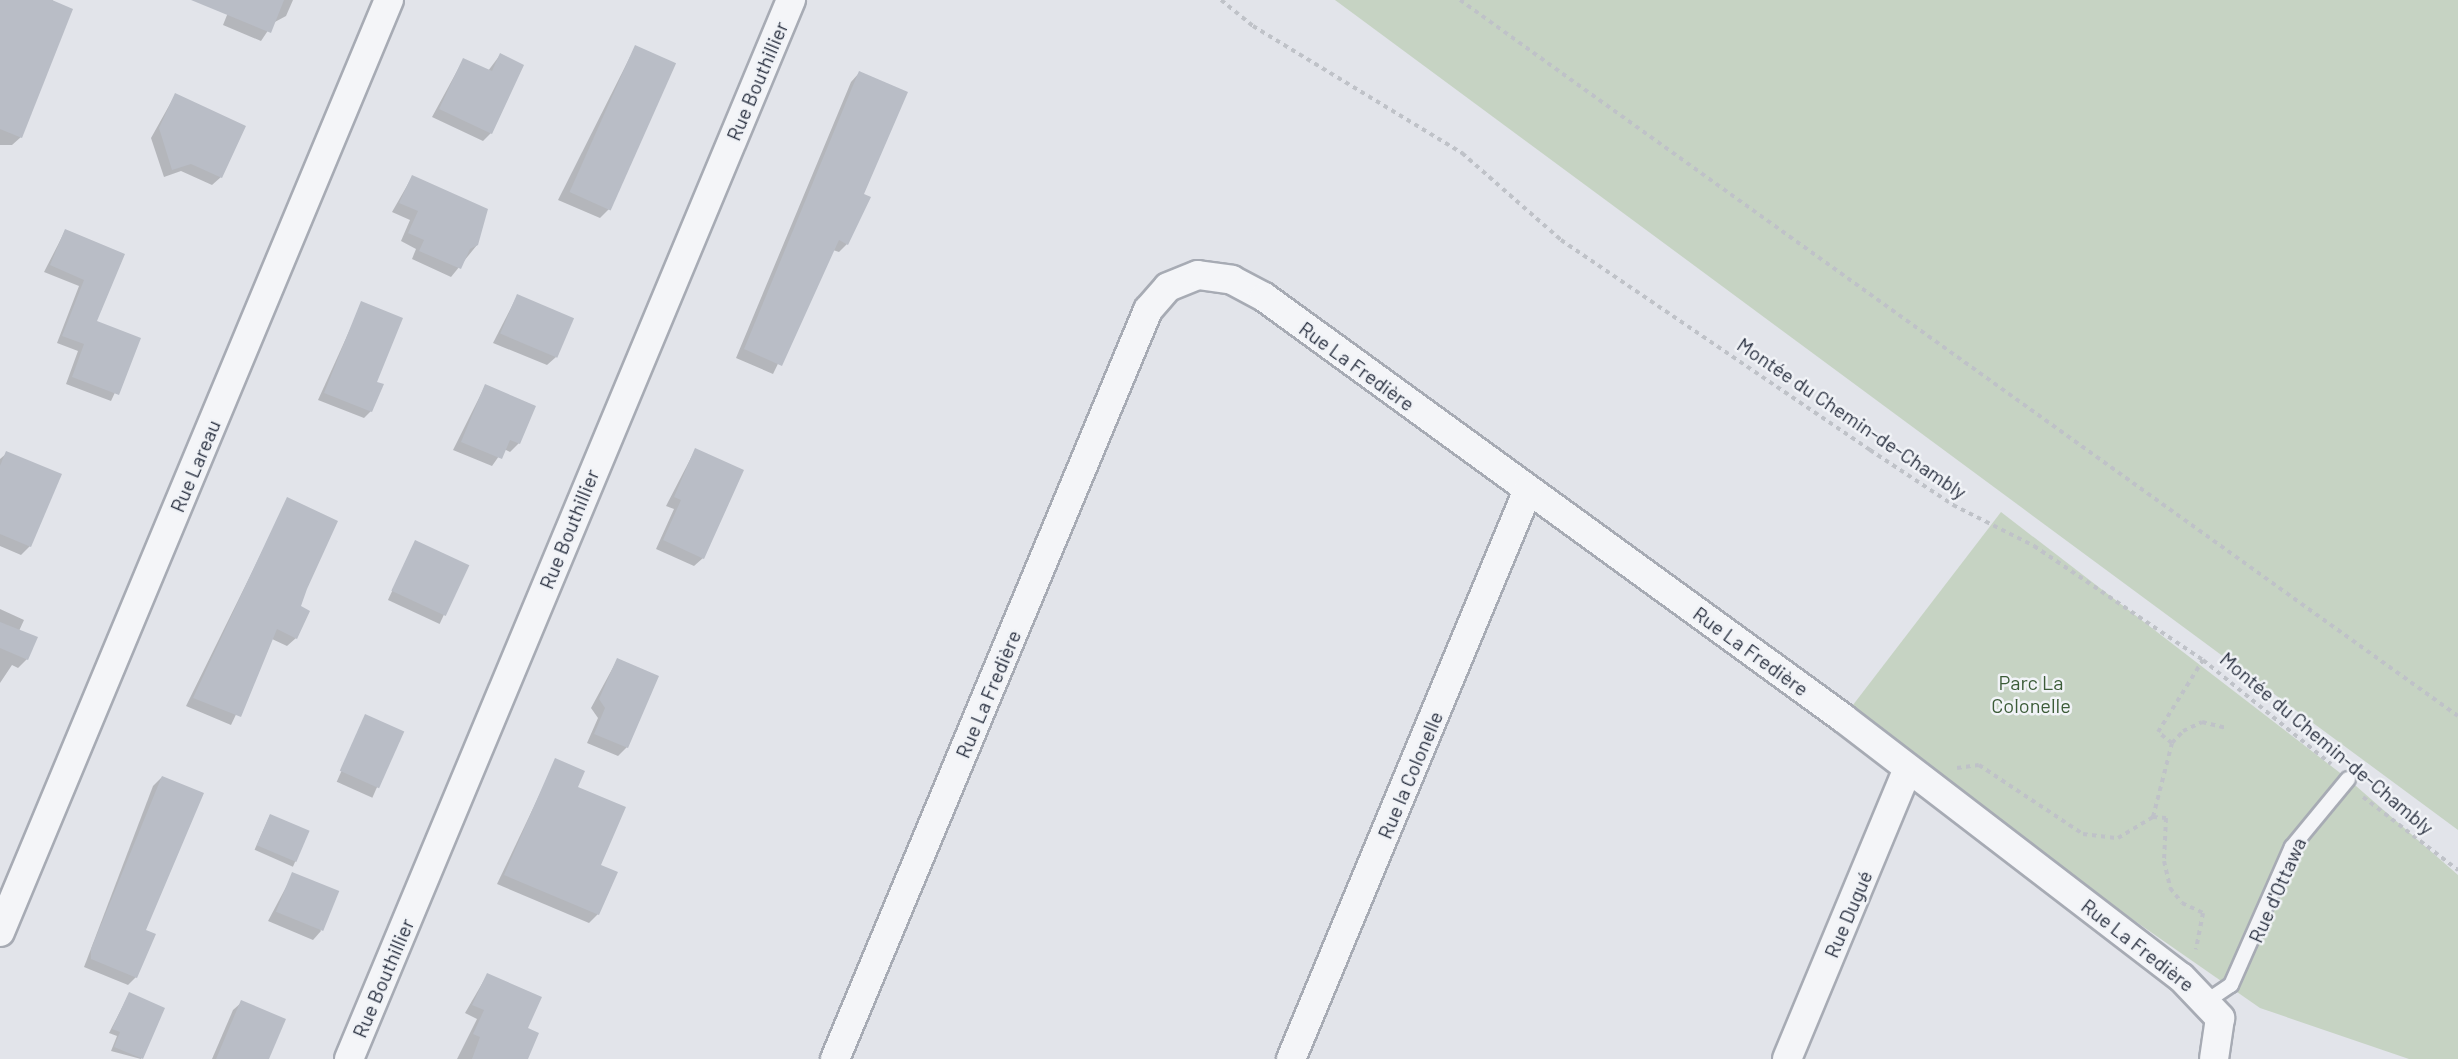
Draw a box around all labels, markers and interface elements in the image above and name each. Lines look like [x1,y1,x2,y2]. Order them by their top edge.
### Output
street label: Rue Bouthillier [721,18,793,144]
street label: Rue La Fredière [1295,316,1419,416]
street label: Montée du Chemin-de-Chambly [1733,332,1971,504]
street label: Rue Lareau [165,416,225,516]
street label: Rue Bouthillier [534,466,604,592]
street label: Rue La Fredière [1689,601,1813,701]
street label: Rue La Fredière [950,626,1026,762]
street label: Montée du Chemin-de-Chambly [2215,647,2439,839]
park label: Parc La Colonelle [1991,671,2071,718]
street label: Rue la Colonelle [1372,708,1448,842]
street label: Rue d'Ottawa [2243,834,2311,946]
street label: Rue Dugué [1819,867,1877,961]
street label: Rue La Fredière [2077,893,2199,997]
street label: Rue Bouthillier [347,915,419,1041]

